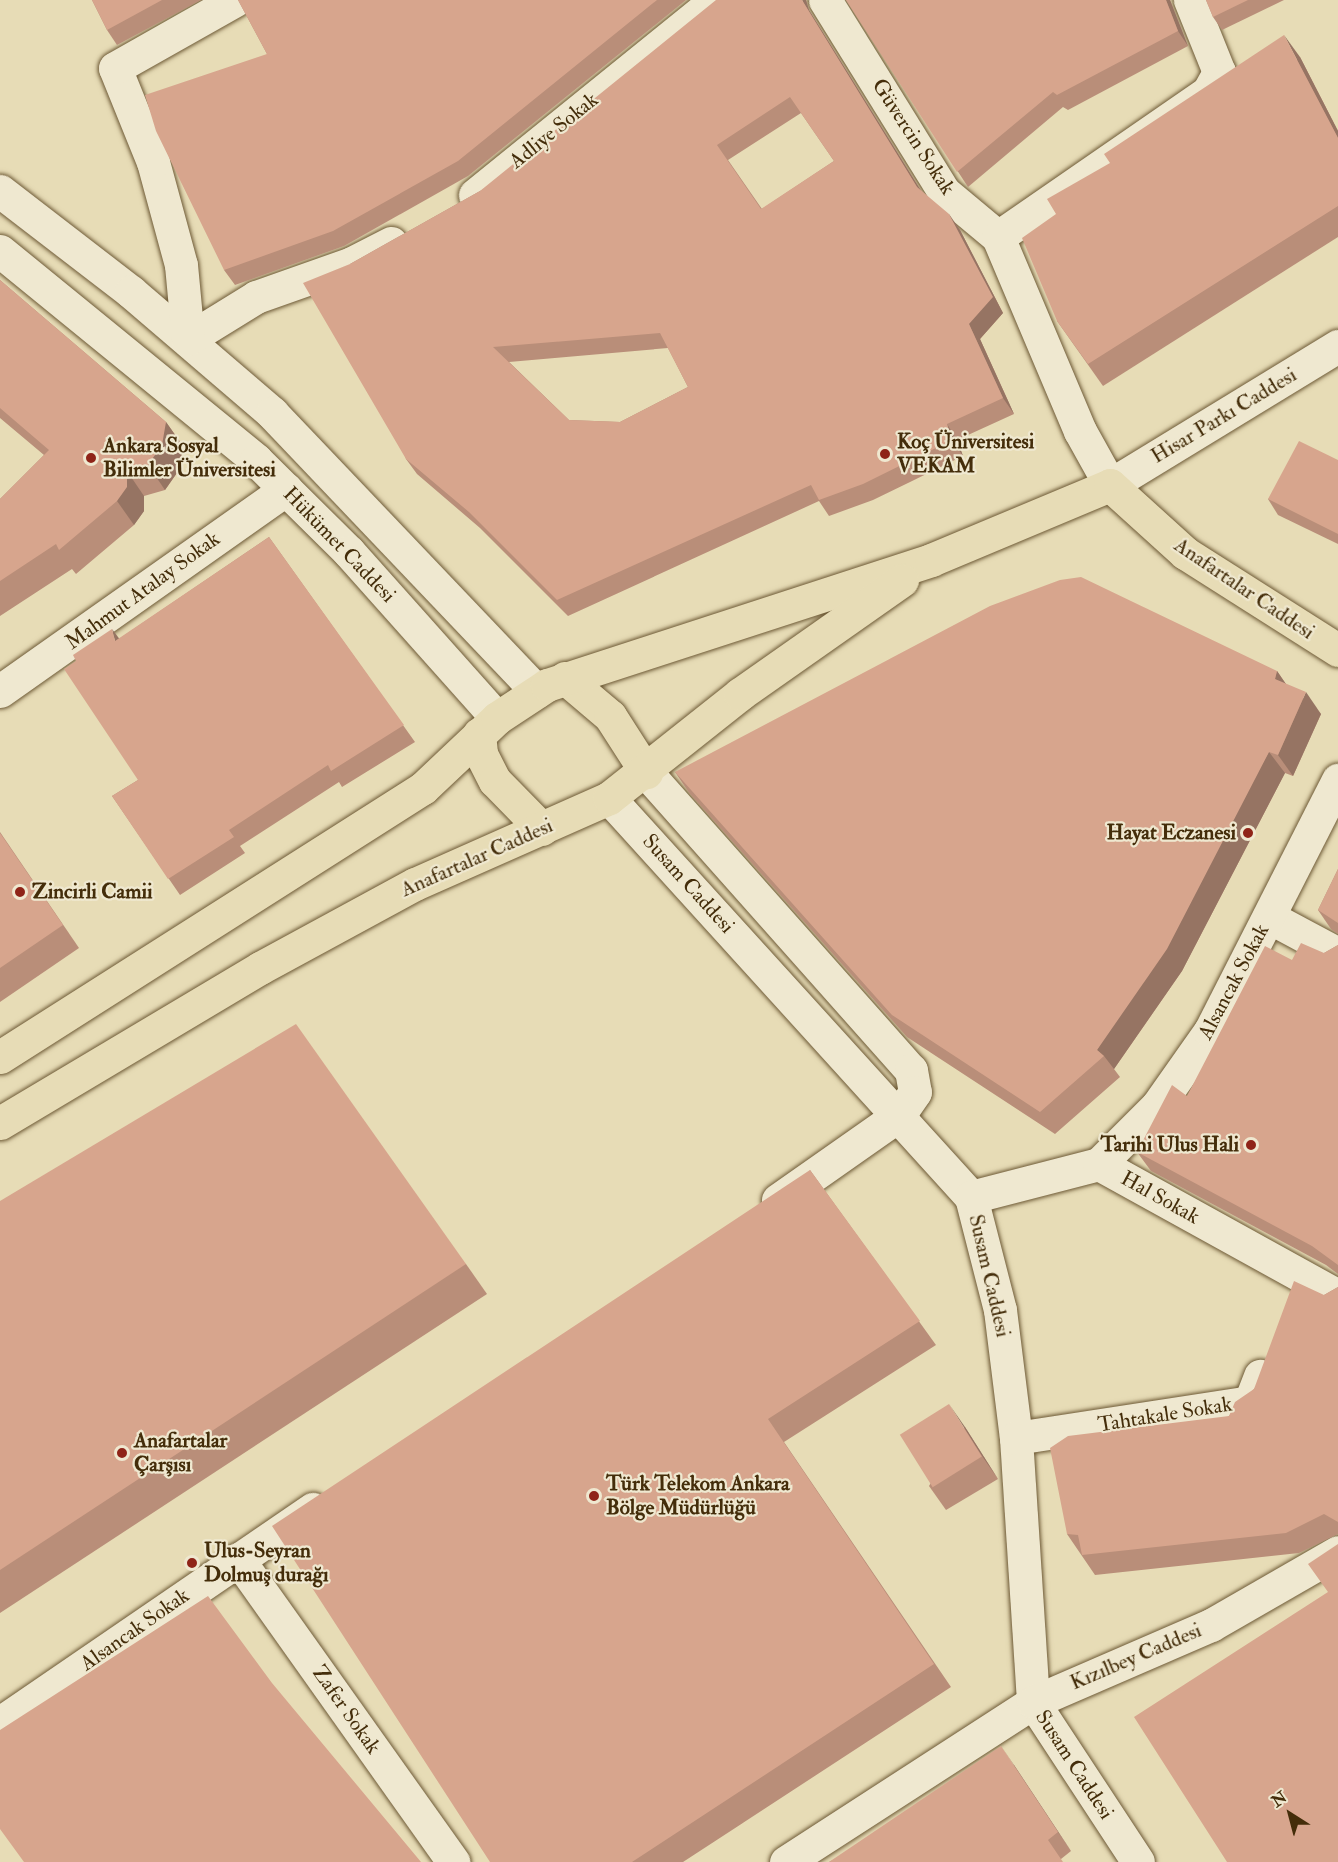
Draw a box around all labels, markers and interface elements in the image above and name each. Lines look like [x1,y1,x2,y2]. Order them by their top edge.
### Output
street label: Güvercin Sokak [866,74,960,200]
street label: Adliye Sokak [504,87,604,175]
street label: Hisar Parkı Caddesi [1147,363,1301,469]
place label: Koç Üniversitesi VEKAM [897,429,1034,479]
place label: Ankara Sosyal Bilimler Üniversitesi [103,433,276,483]
marker: Koç Üniversitesi VEKAM [878,447,892,461]
marker: Ankara Sosyal Bilimler Üniversitesi [84,451,98,465]
street label: Hükümet Caddesi [277,482,401,608]
street label: Mahmut Atalay Sokak [61,527,225,655]
street label: Anafartalar Caddesi [1169,533,1319,645]
street label: Anafartalar Caddesi [397,813,557,903]
place label: Hayat Eczanesi [1107,820,1236,846]
marker: Hayat Eczanesi [1241,826,1255,840]
street label: Susam Caddesi [637,829,739,939]
place label: Zincirli Camii [32,879,153,905]
marker: Zincirli Camii [13,885,27,899]
street label: Alsancak Sokak [1193,920,1275,1044]
place label: Tarihi Ulus Hali [1100,1132,1239,1158]
marker: Tarihi Ulus Hali [1244,1138,1258,1152]
street label: Hal Sokak [1116,1166,1204,1230]
street label: Susam Caddesi [963,1212,1015,1340]
street label: Tahtakale Sokak [1096,1392,1234,1438]
place label: Anafartalar Çarşısı [134,1428,227,1478]
marker: Anafartalar Çarşısı [115,1446,129,1460]
place label: Türk Telekom Ankara Bölge Müdürlüğü [606,1471,790,1521]
marker: Türk Telekom Ankara Bölge Müdürlüğü [587,1489,601,1503]
place label: Ulus-Seyran Dolmuş durağı [204,1538,329,1588]
marker: Ulus-Seyran Dolmuş durağı [185,1556,199,1570]
street label: Alsancak Sokak [76,1583,194,1677]
street label: Kızılbey Caddesi [1067,1618,1205,1696]
street label: Zafer Sokak [306,1661,386,1759]
street label: Susam Caddesi [1029,1706,1119,1824]
north arrow [1260,1784,1320,1844]
text: N [1268,1787,1291,1812]

